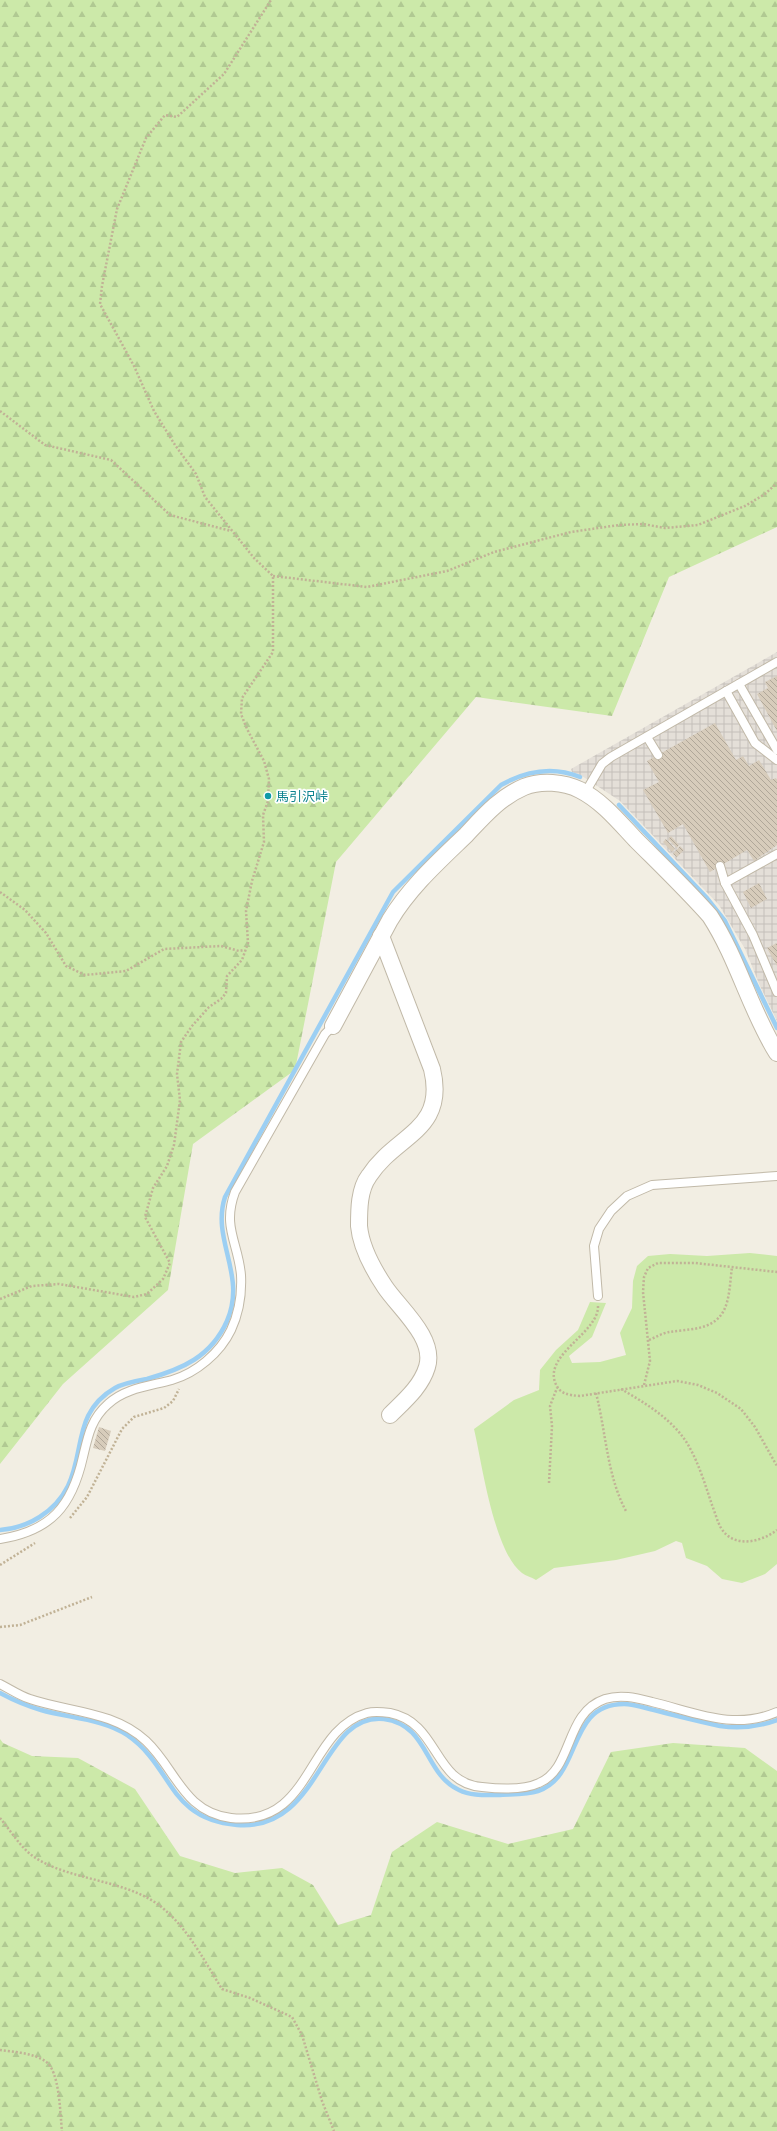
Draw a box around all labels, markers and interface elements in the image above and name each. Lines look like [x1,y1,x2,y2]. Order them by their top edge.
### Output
place label: 馬引沢峠 [276,788,328,805]
marker: 馬引沢峠 [263,791,273,801]

